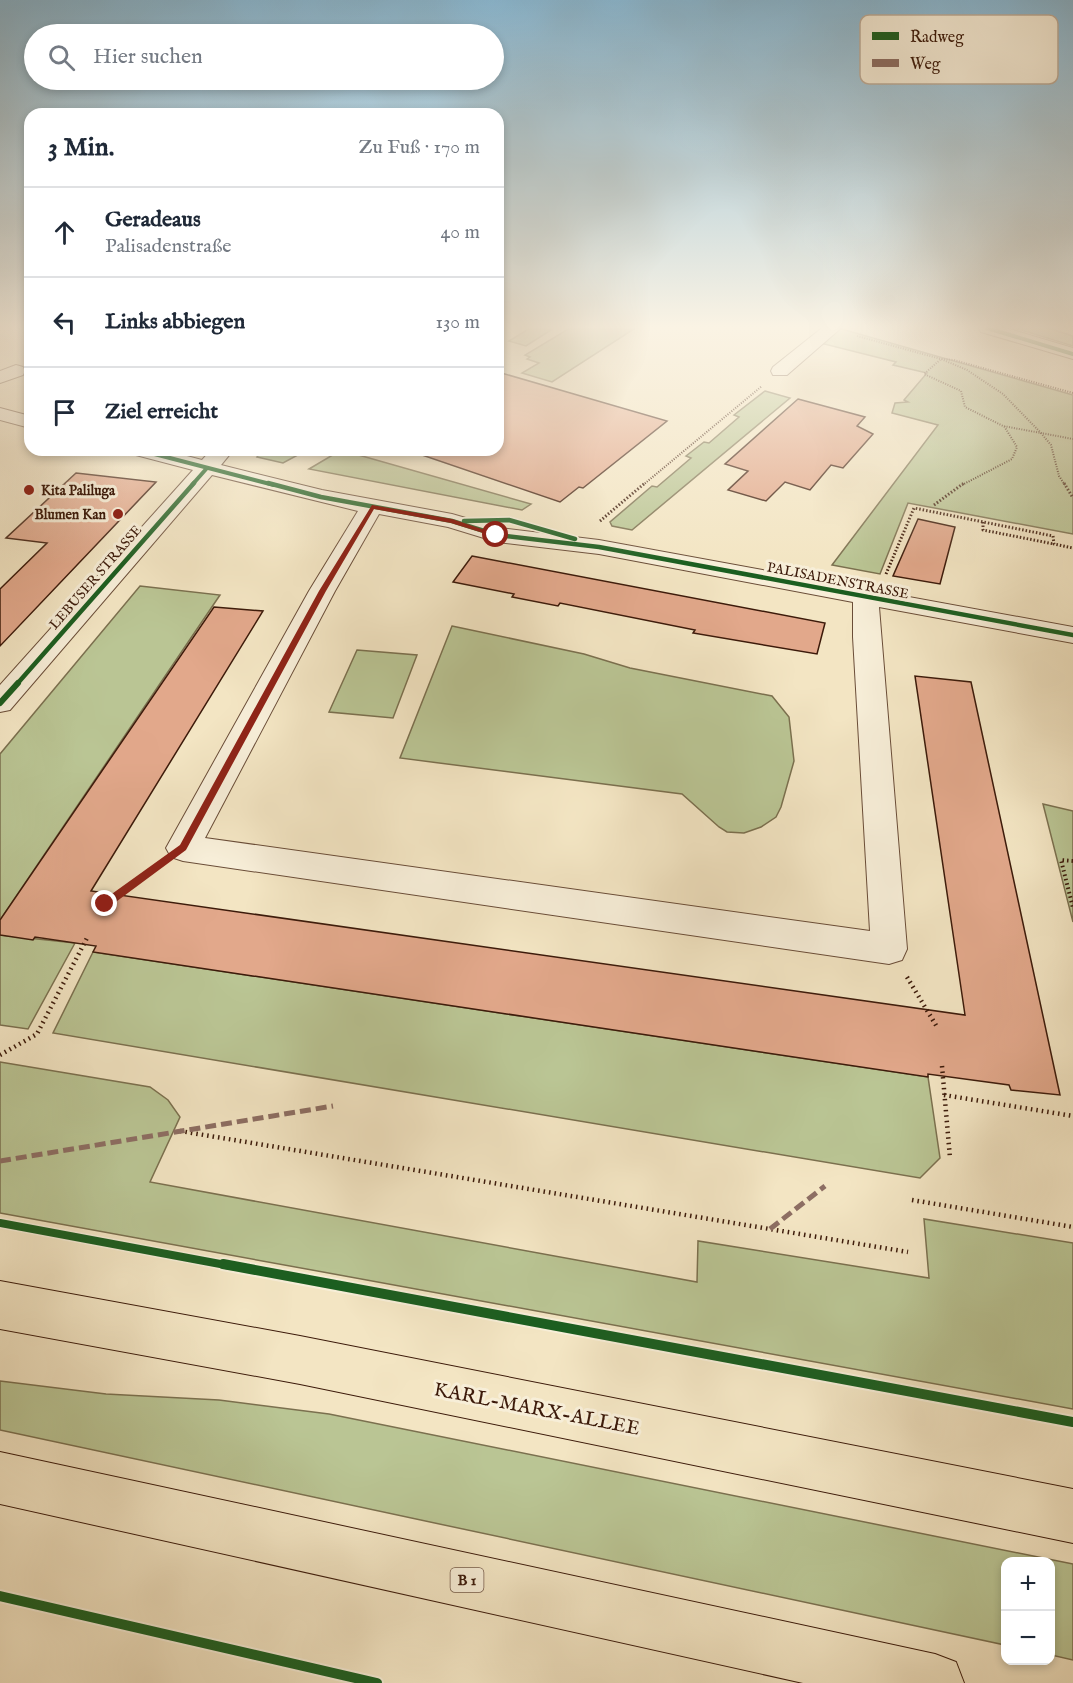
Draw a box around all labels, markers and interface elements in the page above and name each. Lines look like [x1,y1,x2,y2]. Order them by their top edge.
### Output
legend [860,15,1058,84]
search box [24,24,504,90]
text: Radweg [910,28,964,48]
icon: search [45,41,78,74]
text: Hier suchen [93,43,203,71]
text: Weg [910,55,941,75]
text: 3 Min. [48,131,114,164]
text: Zu Fuß · 170 m [358,135,480,160]
text: Geradeaus [105,206,201,234]
icon: ahead [48,216,81,249]
text: 40 m [441,220,480,245]
text: Palisadenstraße [105,234,231,259]
icon: left [48,306,81,339]
text: Links abbiegen [105,308,245,336]
text: 130 m [435,310,480,335]
icon: arrive [48,396,81,429]
text: Ziel erreicht [105,398,218,426]
place label: Kita Paliluga [41,482,116,500]
marker: Kita Paliluga [22,483,36,497]
place label: Blumen Kan [34,506,107,524]
marker: Blumen Kan [111,507,125,521]
route start [482,521,508,547]
street label: LEBUSER STRASSE [46,522,146,634]
street label: PALISADENSTRASSE [765,558,911,604]
route end [91,890,117,916]
street label: KARL-MARX-ALLEE [432,1377,642,1442]
map controls [1001,1557,1055,1665]
button: + [1001,1557,1055,1611]
road number: B 1 [450,1568,484,1592]
button: − [1001,1611,1055,1665]

